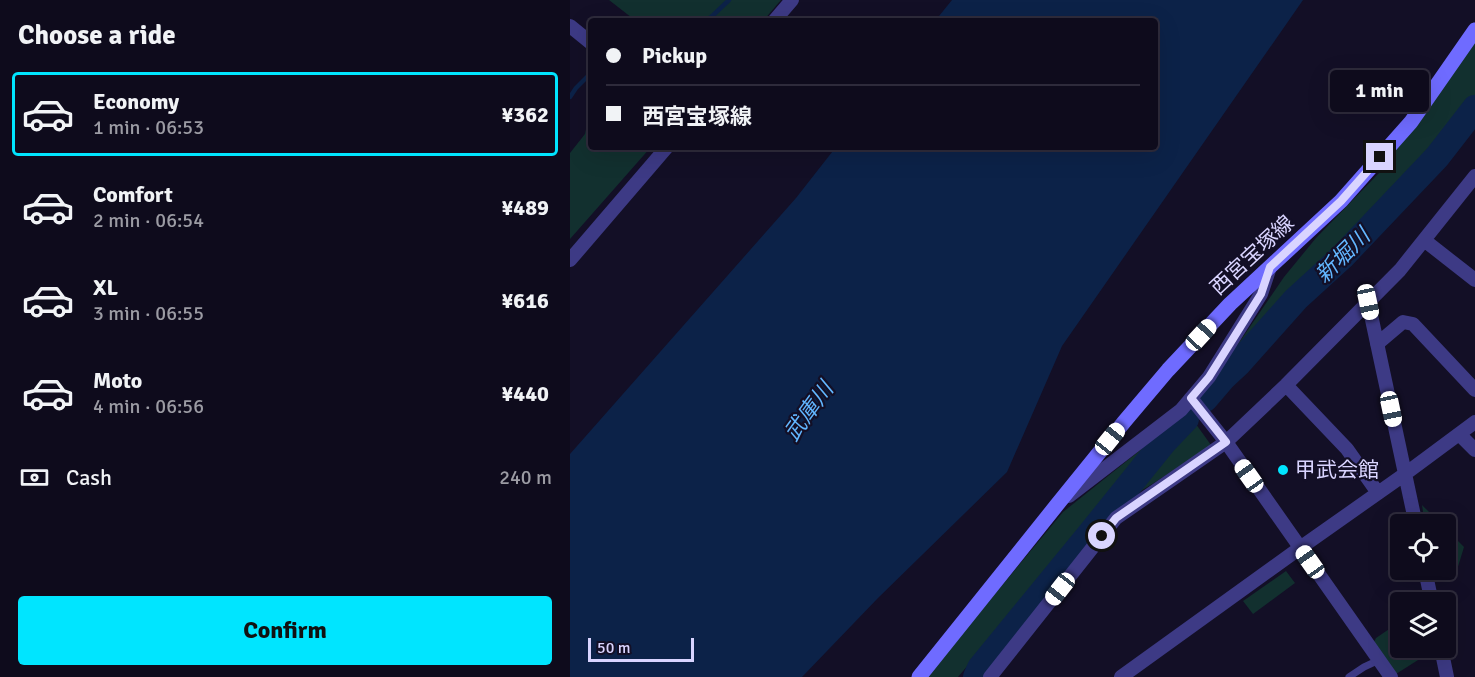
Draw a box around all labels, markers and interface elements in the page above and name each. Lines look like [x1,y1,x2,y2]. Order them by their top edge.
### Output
text: Choose a ride [18,19,176,52]
text: Pickup [642,42,707,69]
callout: 1 min [1330,70,1430,112]
text: 1 min [1355,78,1404,103]
icon: car [21,87,75,141]
text: Economy [93,88,179,115]
text: ¥362 [501,101,549,128]
text: 西宮宝塚線 [642,103,752,130]
text: 1 min · 06:53 [93,115,204,140]
route end [1366,143,1393,170]
icon: car [21,180,75,234]
text: Comfort [93,181,173,208]
text: ¥489 [501,194,549,221]
text: 2 min · 06:54 [93,208,204,233]
street label: 西宮宝塚線 [1205,210,1299,300]
water label: 新堀川 [1309,221,1377,288]
icon: car [21,273,75,327]
text: XL [93,274,118,301]
car [1355,283,1381,321]
text: ¥616 [501,287,549,314]
text: 3 min · 06:55 [93,301,204,326]
car [1182,316,1220,354]
icon: car [21,366,75,420]
text: Moto [93,367,142,394]
water label: 武庫川 [778,375,840,446]
text: ¥440 [501,380,549,407]
car [1378,390,1404,428]
text: 4 min · 06:56 [93,394,204,419]
car [1092,419,1128,459]
car [1231,456,1267,496]
place label: 甲武会館 [1295,457,1379,483]
icon: cash [18,461,51,494]
marker: 甲武会館 [1276,463,1290,477]
text: Cash [66,464,112,491]
text: 240 m [499,465,552,490]
map controls [1390,514,1456,658]
button: locate [1390,514,1456,580]
route start [1088,522,1115,549]
car [1292,542,1328,582]
car [1042,569,1078,609]
button: layers [1390,592,1456,658]
button: Confirm [18,596,552,665]
scale bar [588,635,694,662]
text: 50 m [597,638,631,658]

